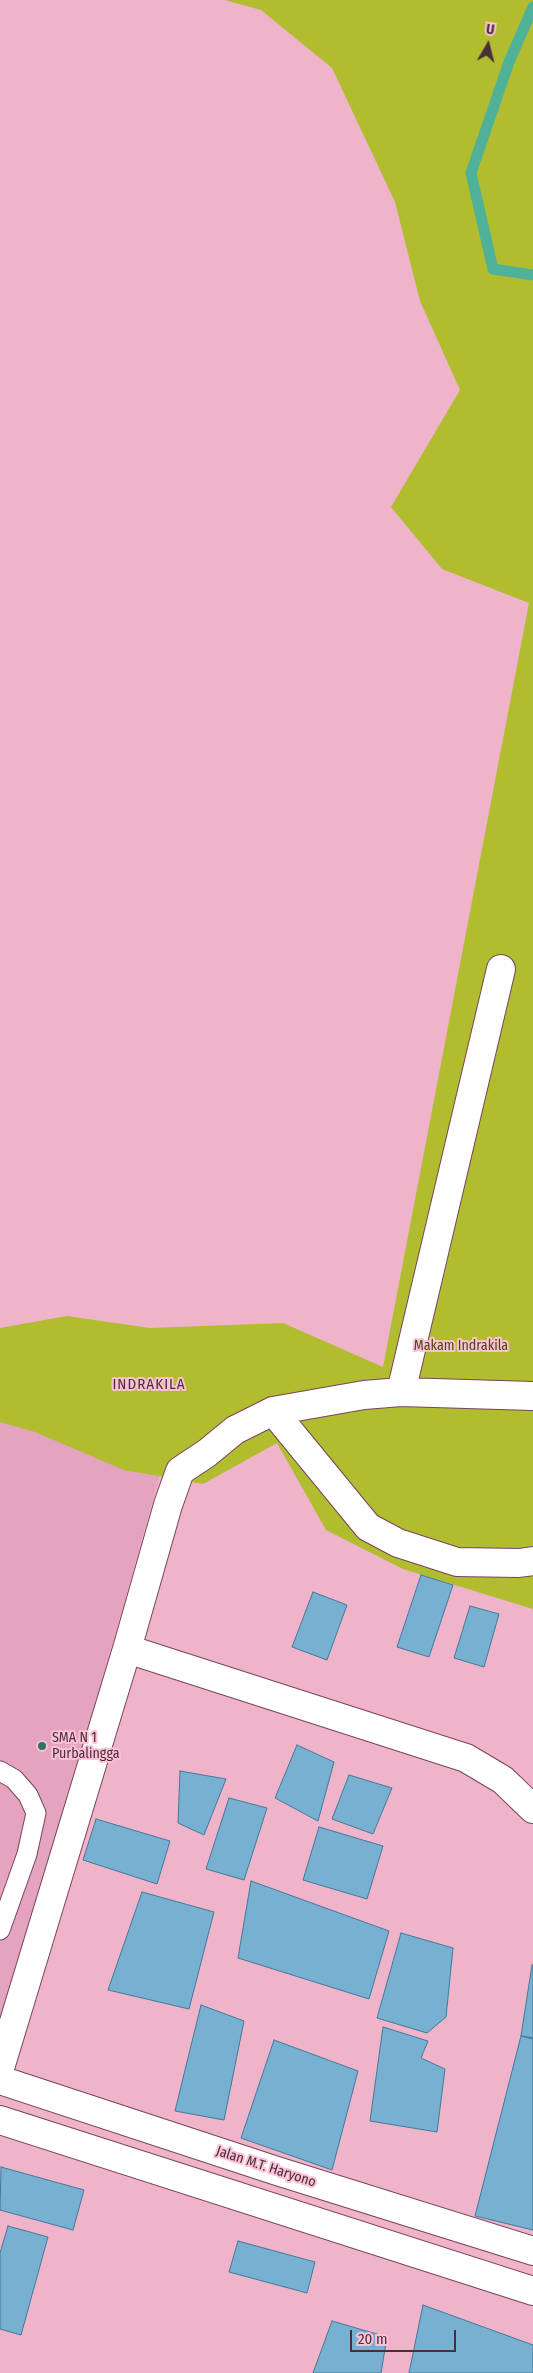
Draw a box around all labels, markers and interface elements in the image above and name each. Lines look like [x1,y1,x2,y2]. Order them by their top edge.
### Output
north arrow [463,20,513,70]
text: U [485,21,495,39]
park label: Makam Indrakila [414,1338,508,1354]
district label: INDRAKILA [111,1376,187,1394]
place label: SMA N 1 Purbalingga [52,1730,120,1762]
marker: SMA N 1 Purbalingga [36,1740,48,1752]
street label: Jalan M.T. Haryono [214,2143,318,2191]
scale bar [353,2320,459,2352]
text: 20 m [358,2330,388,2348]

